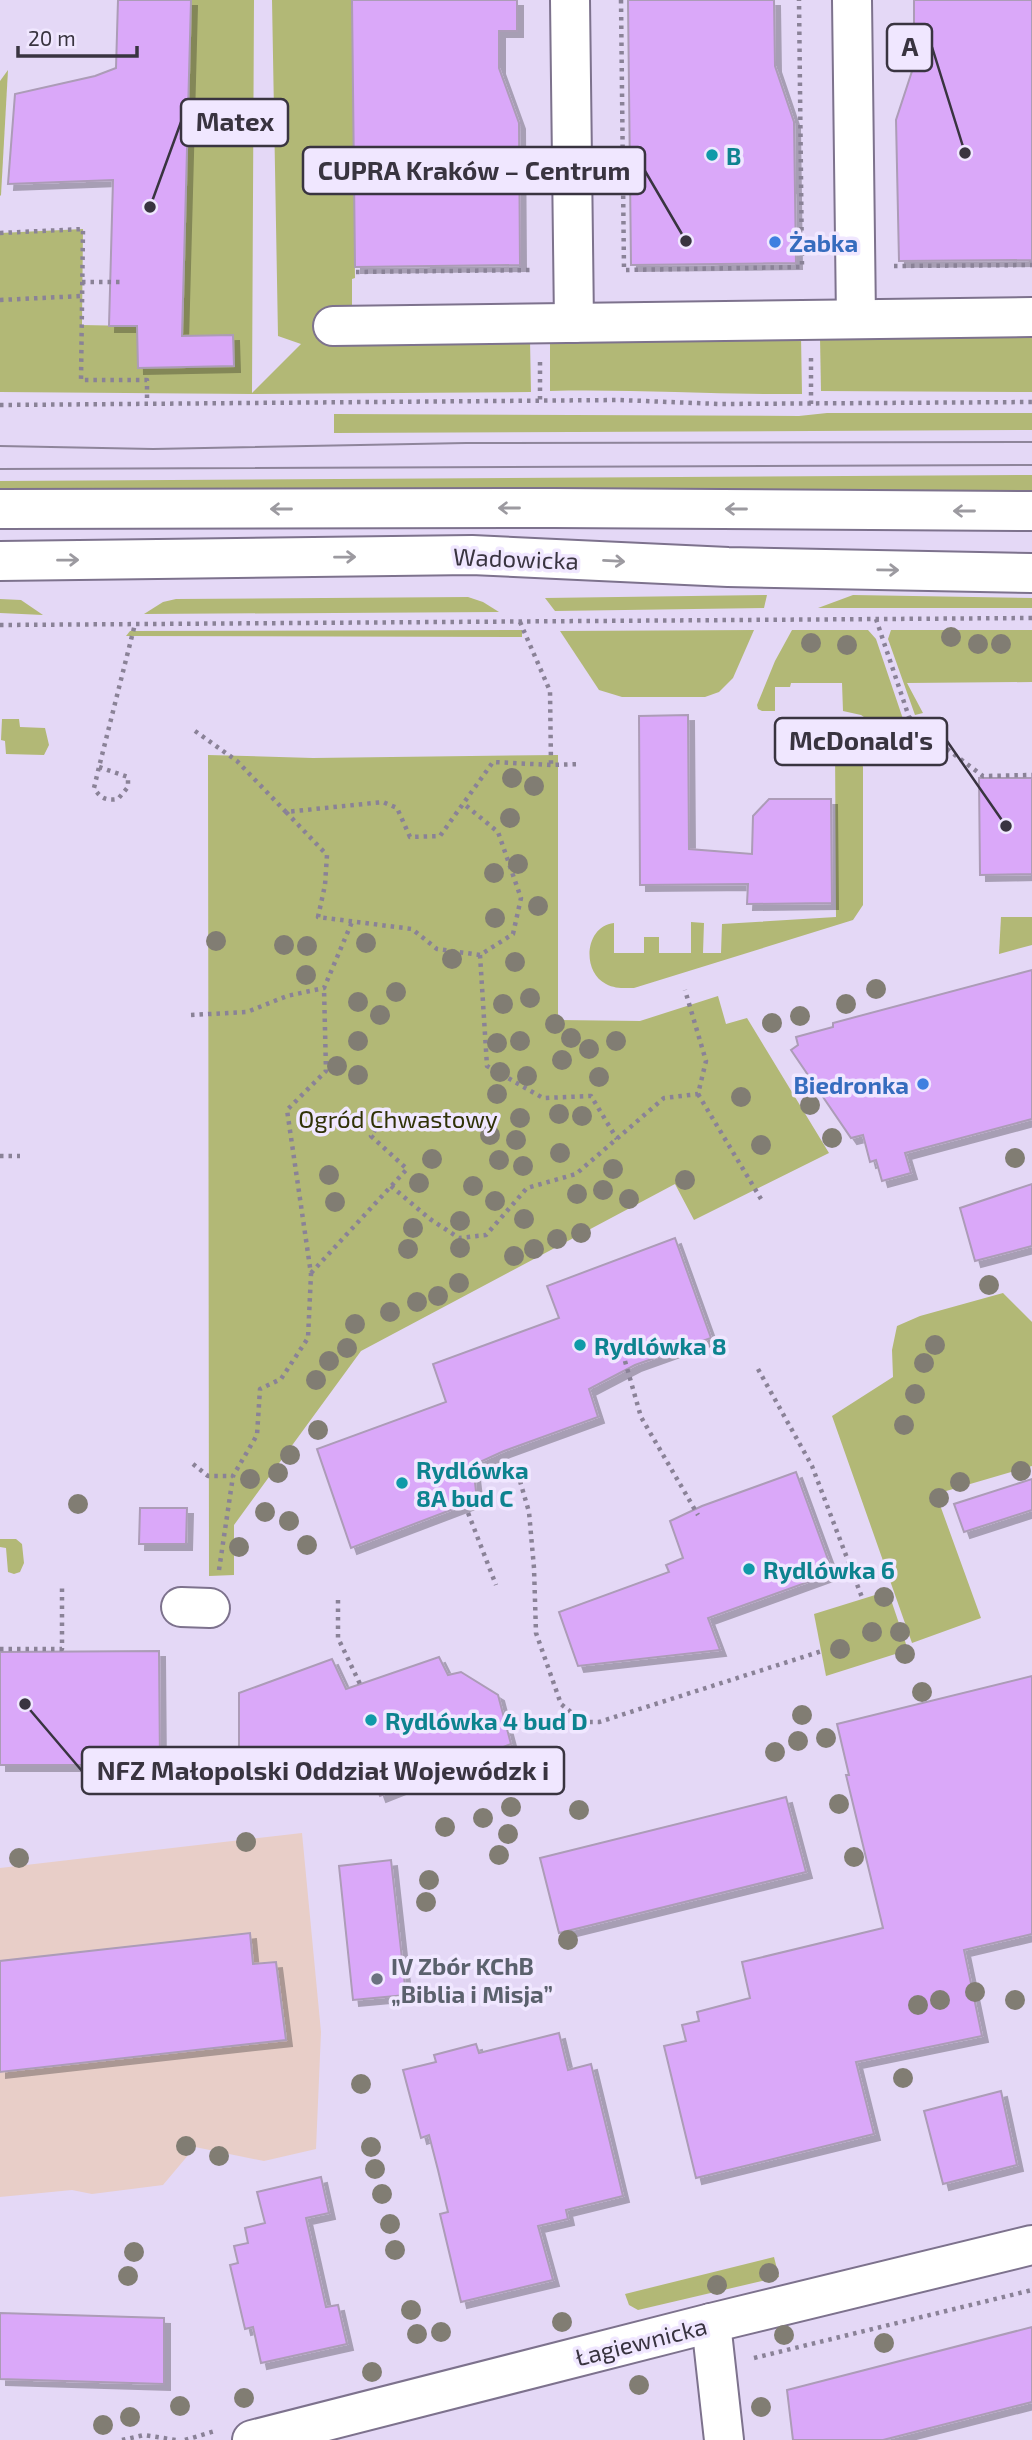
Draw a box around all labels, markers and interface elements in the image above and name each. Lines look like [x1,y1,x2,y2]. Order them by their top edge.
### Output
scale bar [18,14,136,58]
callout: A [887,24,932,71]
text: 20 m [28,25,76,50]
text: A [902,30,919,61]
callout: Matex [181,99,288,146]
text: Matex [196,105,275,136]
place label: B [726,141,741,170]
callout: CUPRA Kraków – Centrum [303,147,645,194]
marker: B [704,147,720,163]
text: CUPRA Kraków – Centrum [318,154,630,185]
place label: Żabka [789,228,858,257]
marker: Żabka [767,234,783,250]
one-way arrow [498,501,521,515]
one-way arrow [270,502,293,516]
one-way arrow [725,502,748,516]
one-way arrow [953,504,976,518]
street label: Wadowicka [453,541,579,575]
one-way arrow [333,550,356,564]
one-way arrow [56,553,79,567]
one-way arrow [602,555,625,568]
one-way arrow [876,563,899,577]
callout: McDonald's [775,718,947,765]
text: McDonald's [789,724,933,755]
place label: Biedronka [793,1070,909,1099]
marker: Biedronka [915,1076,931,1092]
park label: Ogród Chwastowy [298,1104,498,1133]
place label: Rydlówka 8 [594,1331,727,1360]
marker: Rydlówka 8 [572,1337,588,1353]
place label: Rydlówka 8A bud C [416,1455,529,1512]
marker: Rydlówka 8A bud C [394,1475,410,1491]
place label: Rydlówka 6 [763,1555,895,1584]
marker: Rydlówka 6 [741,1561,757,1577]
place label: Rydlówka 4 bud D [385,1706,588,1735]
marker: Rydlówka 4 bud D [363,1712,379,1728]
callout: NFZ Małopolski Oddział Wojewódzk i [82,1747,564,1794]
text: NFZ Małopolski Oddział Wojewódzk i [97,1754,549,1785]
place label: IV Zbór KChB „Biblia i Misja” [391,1951,553,2008]
marker: IV Zbór KChB „Biblia i Misja” [369,1971,385,1987]
street label: Łagiewnicka [572,2311,710,2371]

